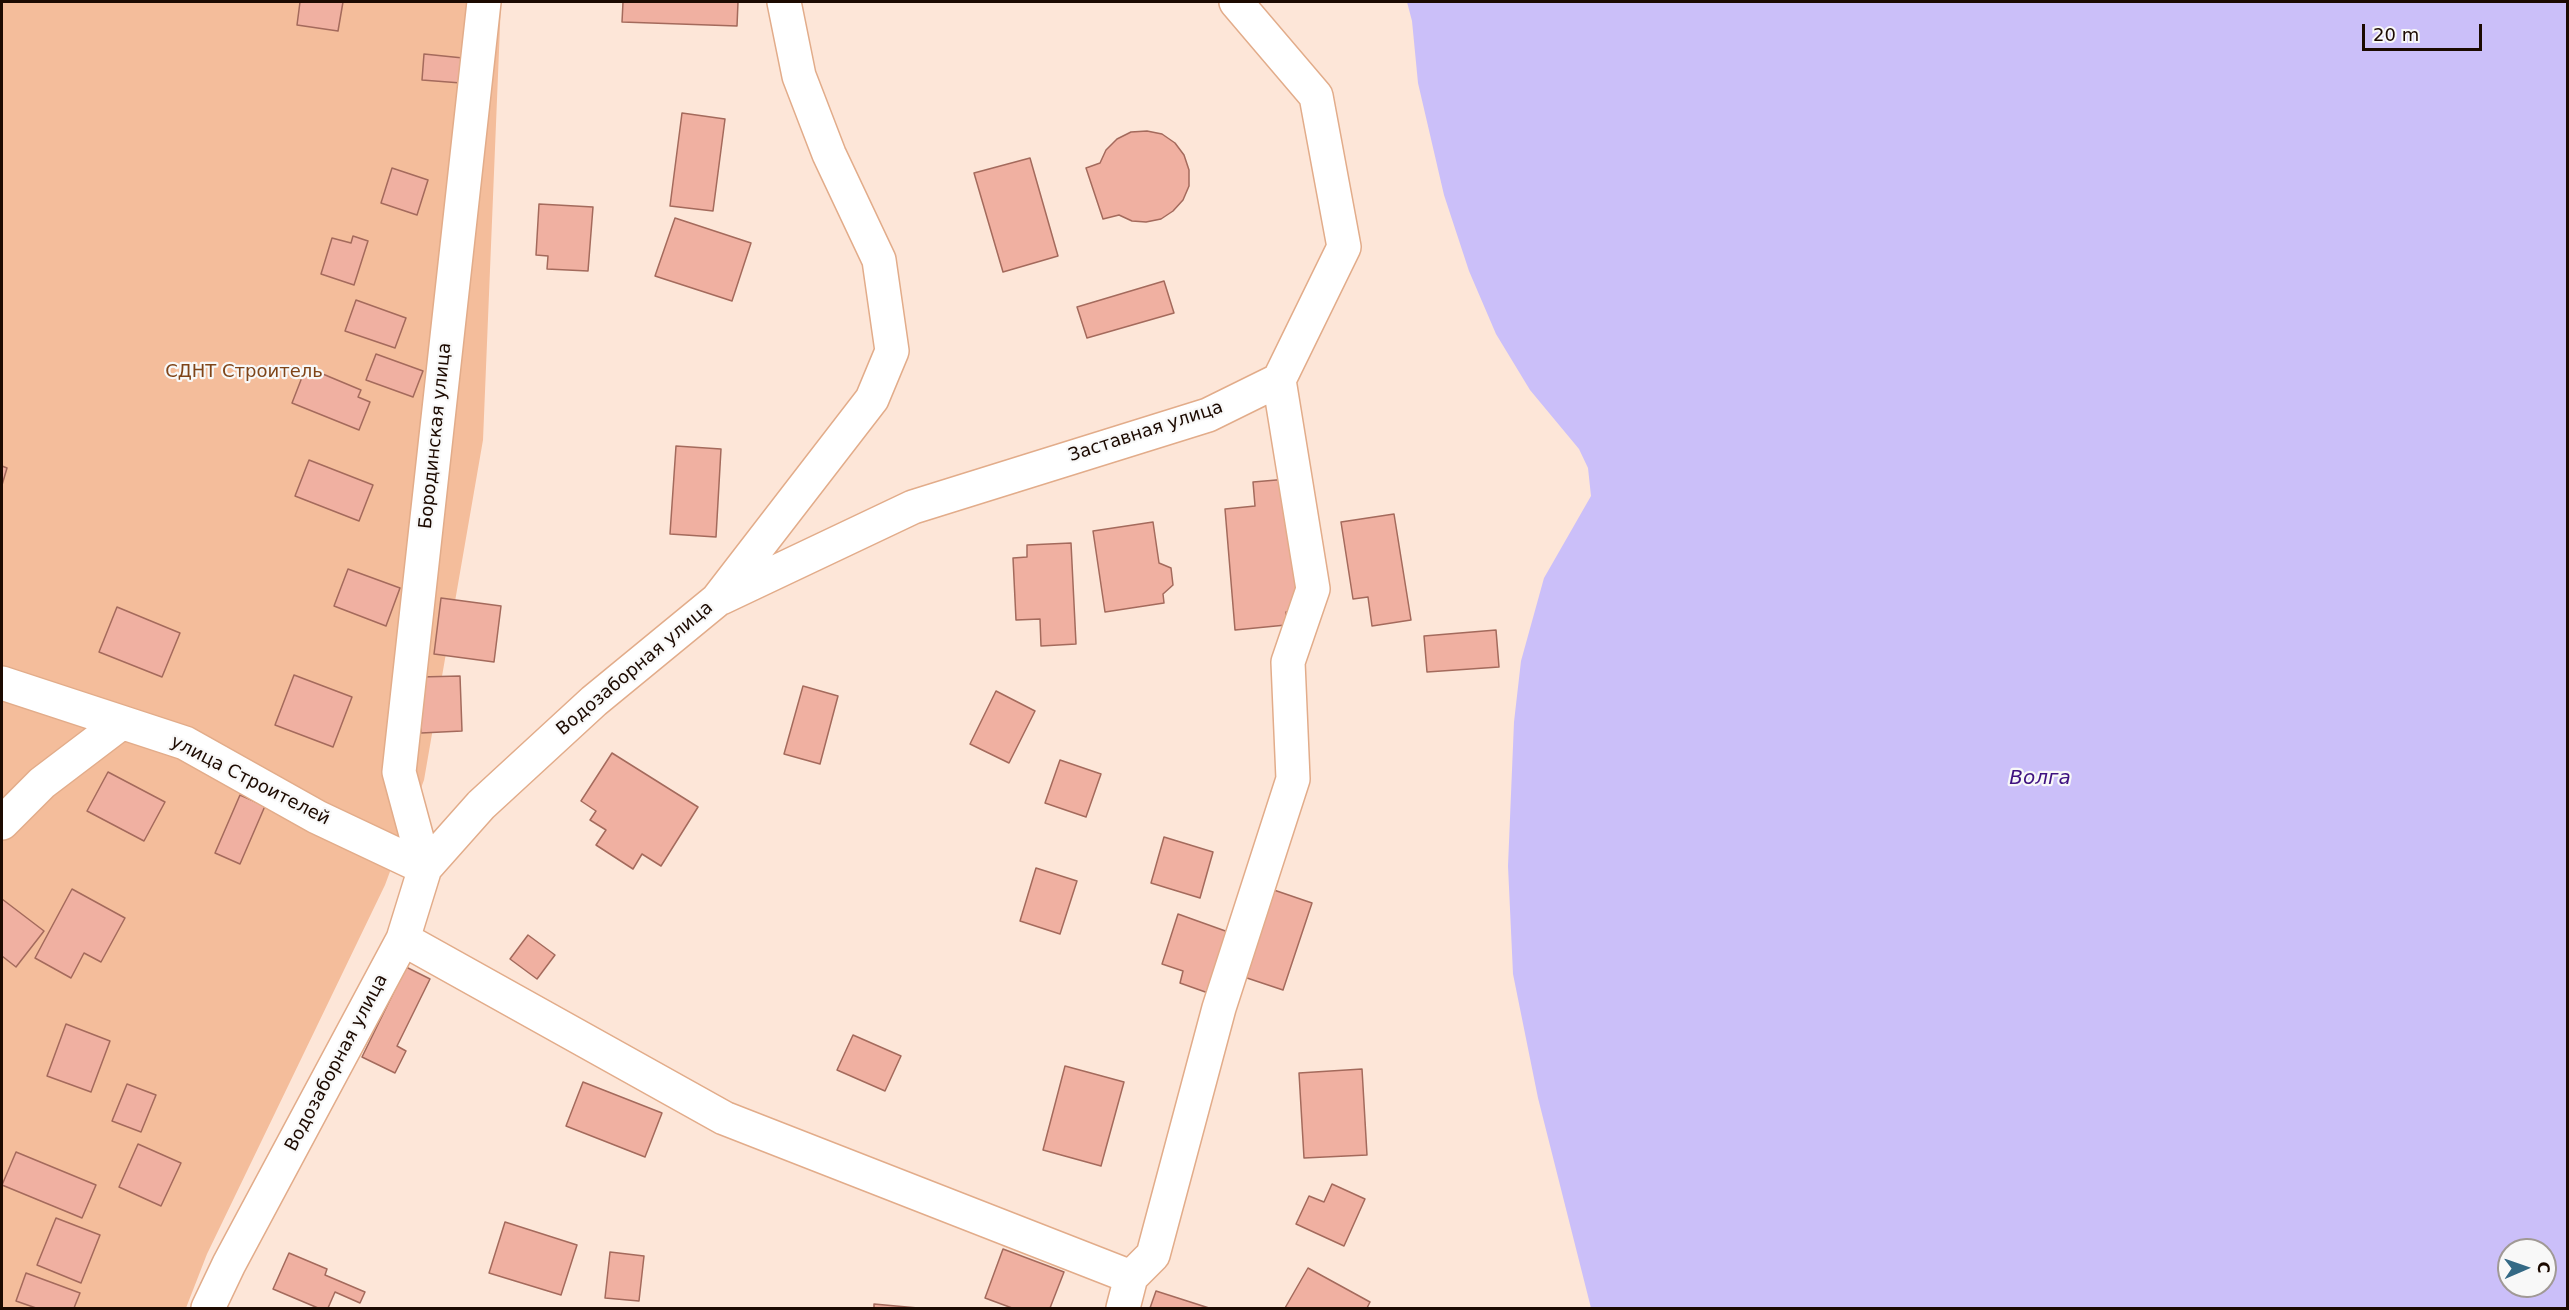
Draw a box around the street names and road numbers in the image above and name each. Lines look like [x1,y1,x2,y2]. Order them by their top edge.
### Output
street label: Бородинская улица [415,342,457,530]
street label: Заставная улица [1066,397,1226,467]
street label: Водозаборная улица [552,597,718,741]
street label: улица Строителей [167,731,333,831]
street label: Водозаборная улица [281,971,393,1155]

